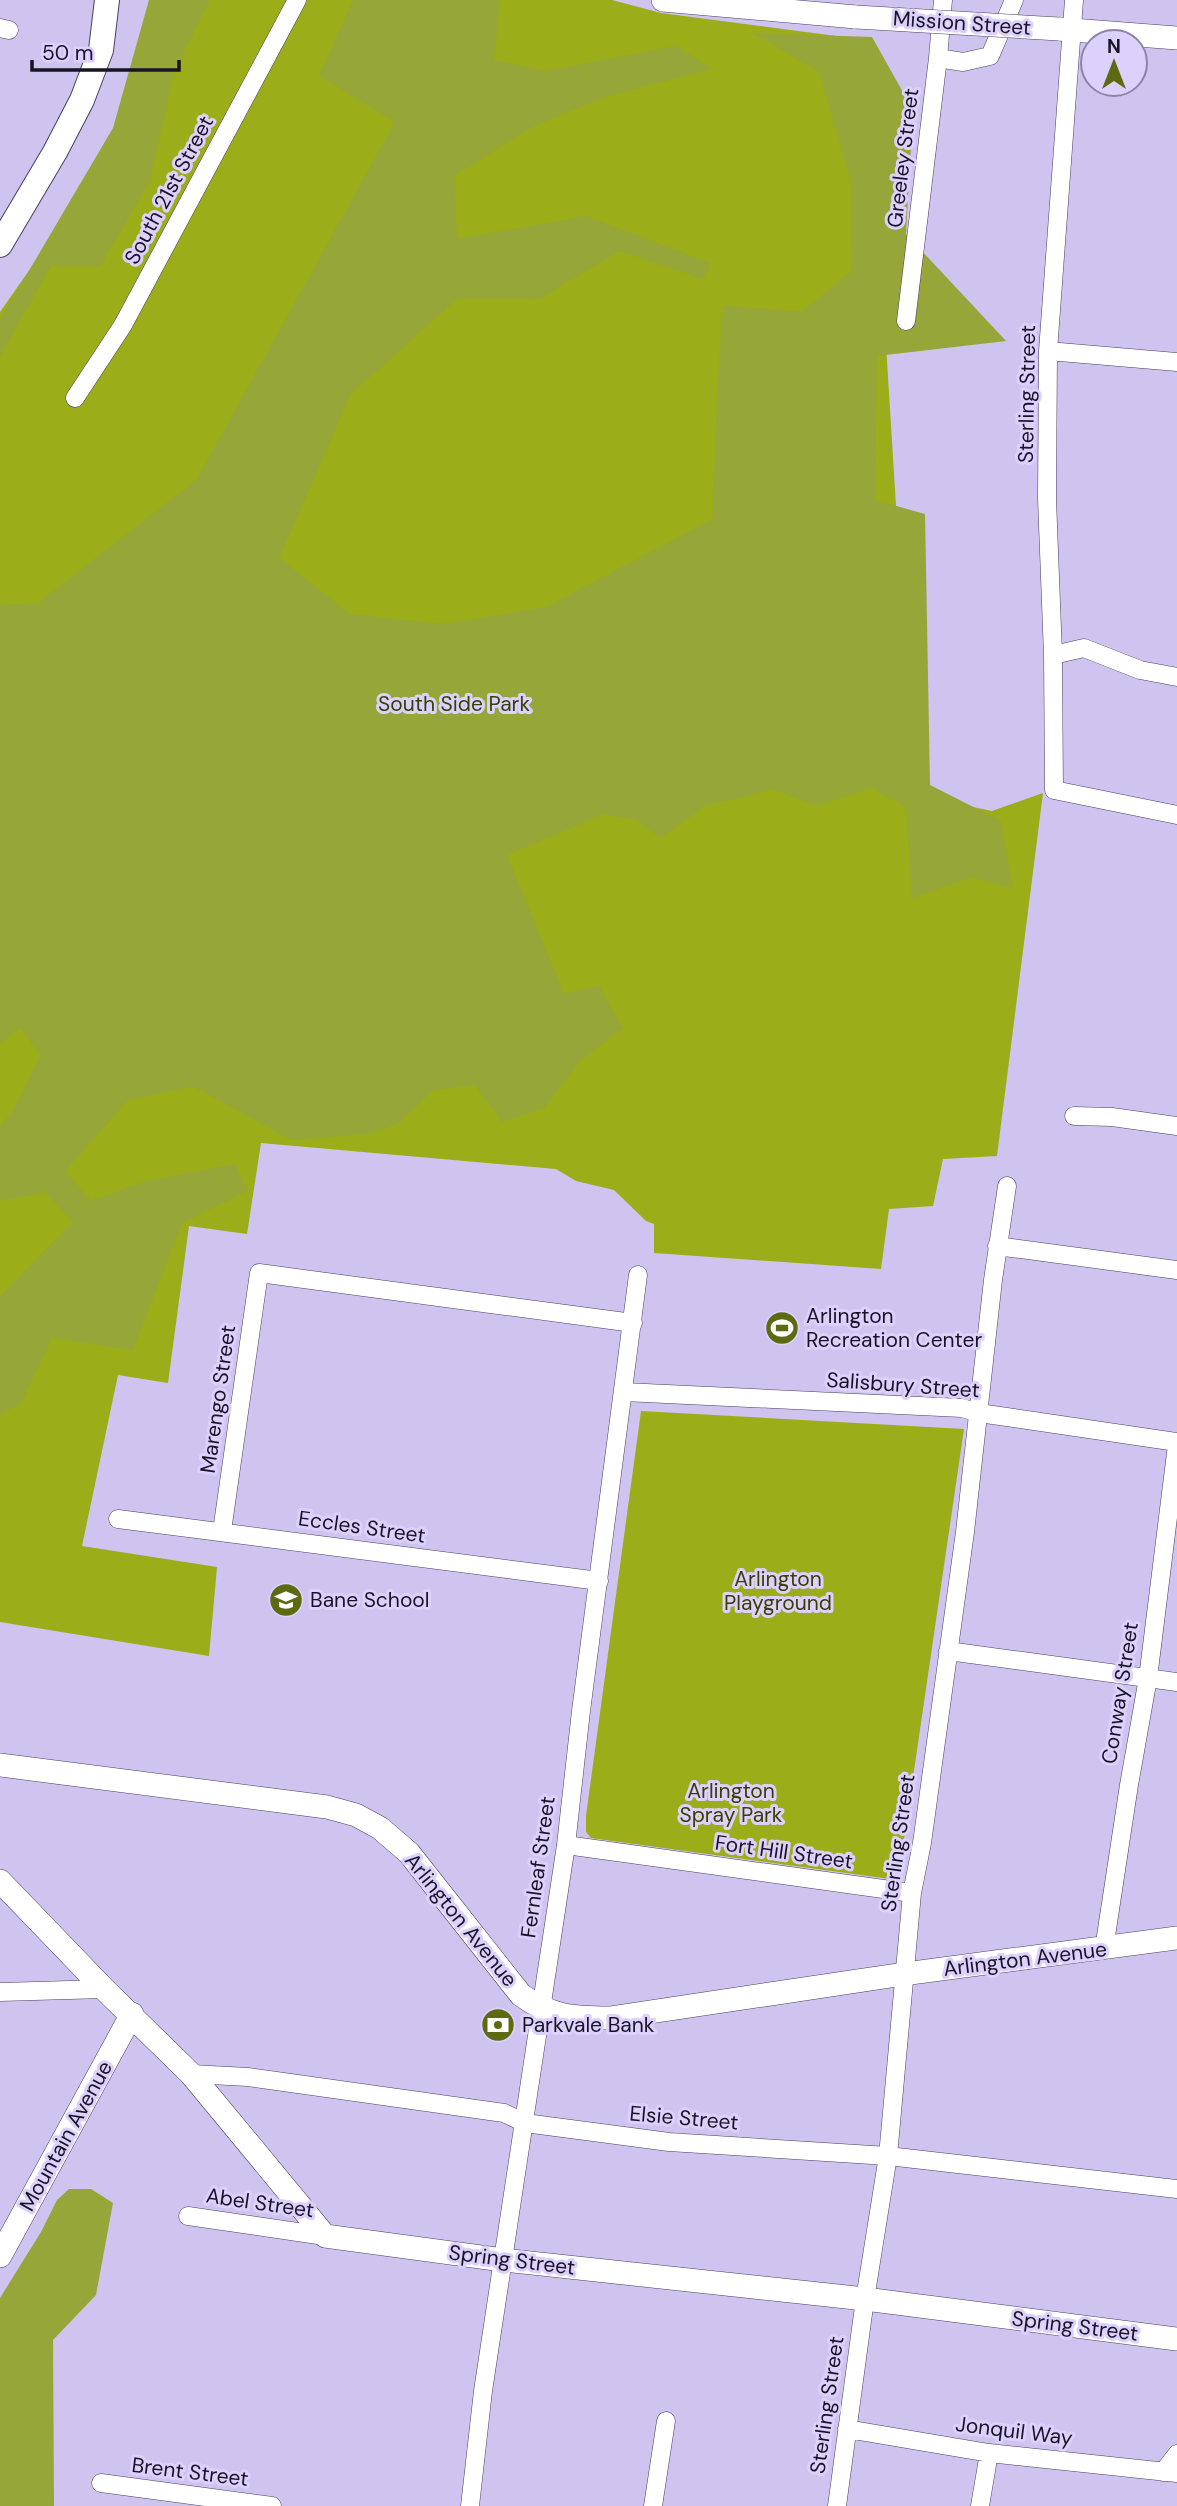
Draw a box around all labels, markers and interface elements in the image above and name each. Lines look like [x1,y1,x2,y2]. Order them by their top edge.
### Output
street label: Mission Street [892,4,1032,42]
scale bar [32,28,178,72]
north arrow [1079,28,1149,98]
text: N [1107,34,1121,59]
text: 50 m [42,39,93,67]
street label: Greeley Street [881,87,925,229]
street label: South 21st Street [118,111,220,269]
street label: Sterling Street [1012,325,1042,463]
park label: South Side Park [378,690,530,718]
place label: Arlington Recreation Center [806,1302,982,1354]
sports icon: Arlington Recreation Center [763,1309,801,1347]
street label: Marengo Street [194,1323,242,1475]
street label: Salisbury Street [825,1366,981,1404]
street label: Eccles Street [297,1504,427,1550]
park label: Arlington Playground [724,1565,832,1617]
school or university icon: Bane School [267,1581,305,1619]
place label: Bane School [310,1586,430,1614]
street label: Conway Street [1095,1620,1145,1766]
street label: Sterling Street [875,1773,921,1913]
park label: Arlington Spray Park [680,1777,783,1829]
street label: Fernleaf Street [514,1794,562,1940]
street label: Fort Hill Street [713,1828,855,1876]
street label: Arlington Avenue [398,1847,524,1993]
street label: Arlington Avenue [942,1935,1108,1983]
bank icon: Parkvale Bank [479,2006,517,2044]
place label: Parkvale Bank [522,2011,655,2039]
street label: Mountain Avenue [13,2056,119,2216]
street label: Elsie Street [628,2099,740,2137]
street label: Abel Street [204,2182,316,2224]
street label: Spring Street [447,2238,577,2282]
street label: Spring Street [1010,2304,1140,2348]
street label: Sterling Street [804,2335,850,2475]
street label: Jonquil Way [954,2410,1074,2452]
street label: Brent Street [130,2451,250,2493]

